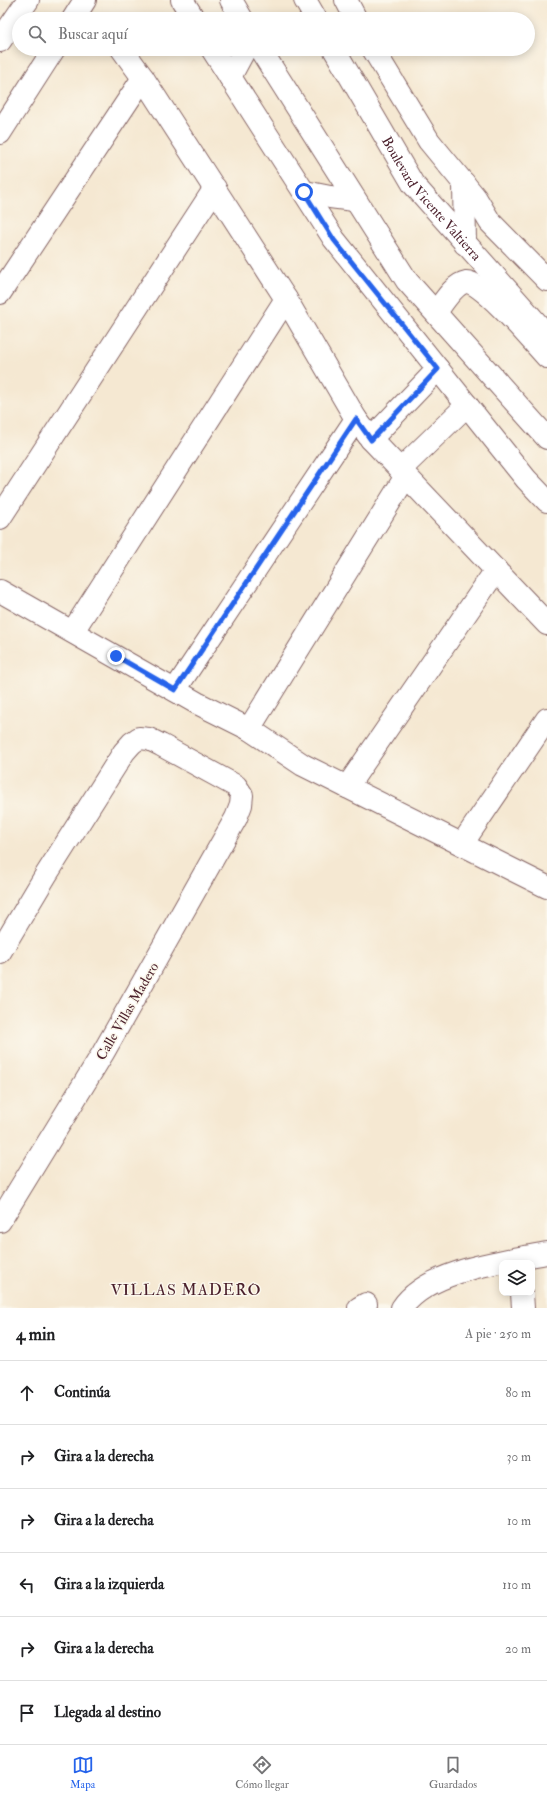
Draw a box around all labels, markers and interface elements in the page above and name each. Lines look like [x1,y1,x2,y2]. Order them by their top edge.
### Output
search box [12,12,535,56]
icon: search [26,23,48,45]
text: Buscar aquí [58,25,127,44]
street label: Boulevard Vicente Valtierra [378,133,485,264]
route start [295,183,313,201]
route end [107,647,125,665]
street label: Calle Villas Madero [93,959,162,1063]
map controls [499,1260,535,1296]
button: layers [499,1260,535,1296]
district label: VILLAS MADERO [111,1280,261,1300]
text: 4 min [16,1324,55,1345]
text: A pie · 250 m [465,1326,531,1342]
icon: ahead [16,1382,38,1404]
text: Continúa [54,1383,110,1402]
text: 80 m [505,1385,531,1401]
icon: right [16,1446,38,1468]
text: Gira a la derecha [54,1447,154,1466]
text: 30 m [507,1449,531,1465]
icon: right [16,1510,38,1532]
text: Gira a la derecha [54,1511,154,1530]
text: 10 m [507,1513,531,1529]
icon: left [16,1574,38,1596]
text: Gira a la izquierda [54,1575,164,1594]
text: 110 m [502,1577,531,1593]
icon: right [16,1638,38,1660]
text: Gira a la derecha [54,1639,154,1658]
text: 20 m [505,1641,531,1657]
icon: arrive [16,1702,38,1724]
text: Llegada al destino [54,1703,161,1722]
tab: Mapa [70,1754,95,1791]
tab: Cómo llegar [235,1754,289,1791]
tab: Guardados [429,1754,477,1791]

